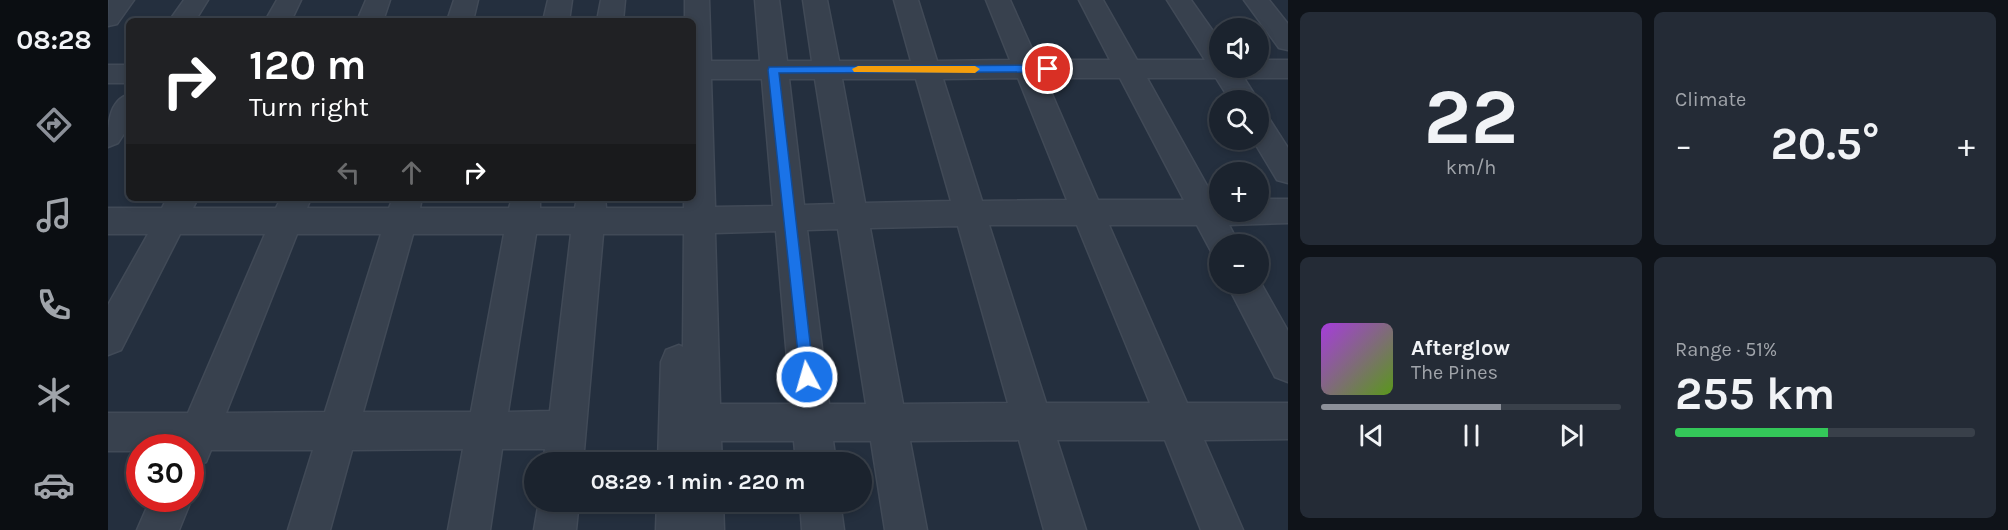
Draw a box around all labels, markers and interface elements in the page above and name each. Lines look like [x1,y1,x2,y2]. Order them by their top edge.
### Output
map controls [1209,18,1269,294]
button: sound [1209,18,1269,78]
text: 08:28 [16,24,92,56]
text: 120 m [249,40,366,90]
icon: right [150,42,228,120]
pin [1022,43,1073,94]
icon: arrive [1031,52,1064,85]
text: 22 [1424,71,1518,163]
text: Climate [1675,88,1746,111]
button: search [1209,90,1269,150]
text: Turn right [249,91,369,123]
icon: directions [33,104,75,146]
text: 20.5° [1770,118,1880,170]
text: − [1675,126,1692,164]
text: + [1958,126,1975,164]
icon: left [332,156,365,189]
icon: ahead [395,156,428,189]
icon: right [458,156,491,189]
text: km/h [1446,156,1496,179]
button: + [1209,162,1269,222]
icon: music [33,194,75,236]
button: − [1209,234,1269,294]
icon: phone [33,284,75,326]
text: Afterglow [1411,335,1510,361]
text: Range · 51% [1675,338,1777,361]
position arrow [775,345,839,409]
text: The Pines [1411,361,1498,384]
text: 255 km [1675,368,1835,420]
icon: climate [33,374,75,416]
icon: previous [1355,419,1388,452]
icon: pause [1455,419,1488,452]
icon: next [1555,419,1588,452]
speed limit sign: 30 [126,434,204,512]
icon: car [33,464,75,506]
text: 08:29 · 1 min · 220 m [591,469,805,495]

